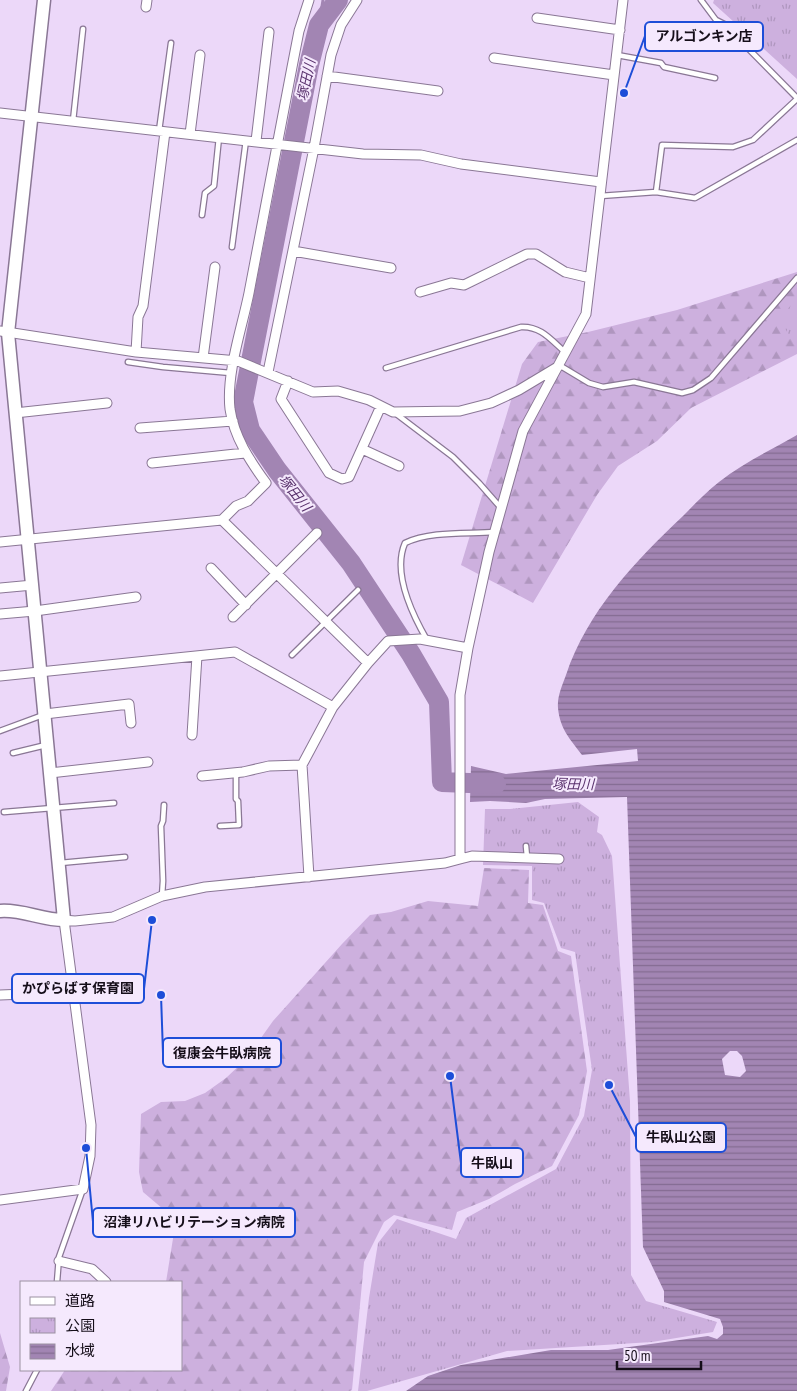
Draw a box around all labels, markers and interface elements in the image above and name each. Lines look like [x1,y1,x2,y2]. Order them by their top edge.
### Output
callout: アルゴンキン店 [645,22,763,51]
text: アルゴンキン店 [655,27,753,45]
water label: 塚田川 [293,56,320,102]
water label: 塚田川 [275,471,316,517]
water label: 塚田川 [552,775,596,793]
callout: かぴらばす保育園 [12,974,144,1003]
text: かぴらばす保育園 [22,979,134,997]
callout: 復康会牛臥病院 [163,1038,281,1067]
text: 復康会牛臥病院 [173,1044,271,1062]
callout: 牛臥山公園 [636,1123,726,1152]
text: 牛臥山公園 [646,1128,716,1146]
callout: 牛臥山 [461,1148,523,1177]
text: 牛臥山 [471,1154,513,1172]
callout: 沼津リハビリテーション病院 [93,1208,295,1237]
text: 沼津リハビリテーション病院 [103,1213,285,1231]
legend [20,1281,182,1371]
text: 道路 [65,1291,95,1310]
text: 公園 [65,1316,95,1335]
scale bar [617,1338,701,1370]
text: 水域 [65,1341,95,1360]
text: 50 m [624,1346,650,1365]

